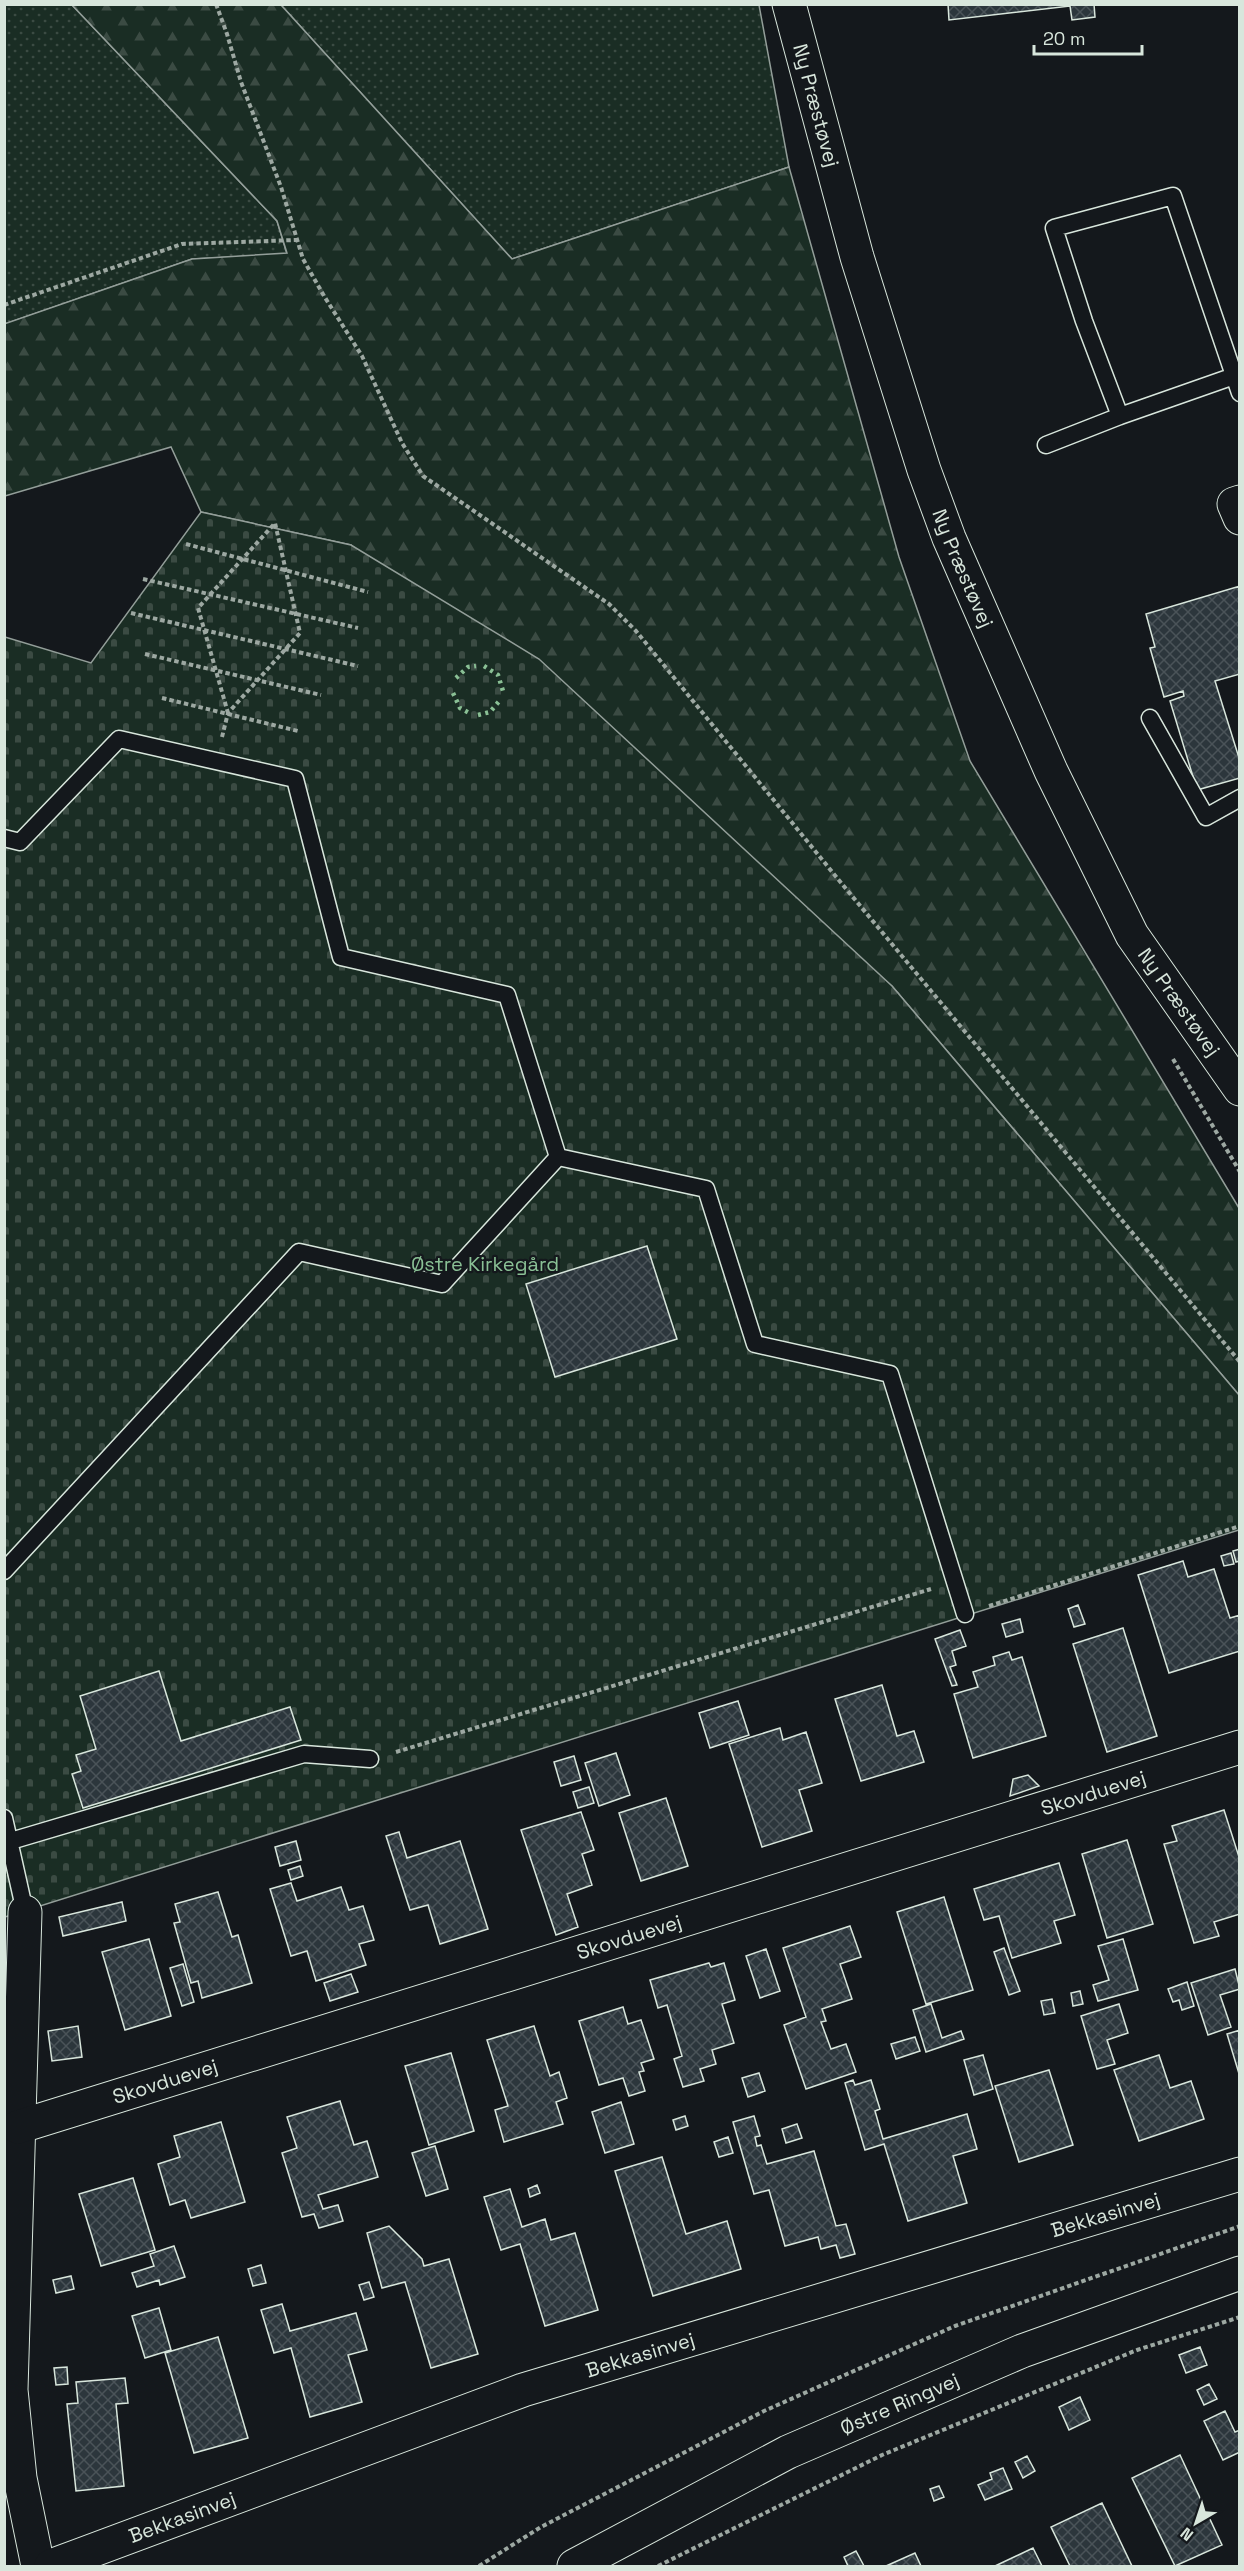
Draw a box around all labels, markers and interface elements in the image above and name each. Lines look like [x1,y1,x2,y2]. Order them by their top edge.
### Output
scale bar [1034,18,1142,56]
text: 20 m [1043,27,1086,50]
street label: Ny Præstøvej [787,41,845,170]
street label: Ny Præstøvej [926,505,1000,632]
street label: Ny Præstøvej [1132,943,1226,1061]
park label: Østre Kirkegård [411,1251,559,1277]
street label: Skovduevej [1038,1764,1149,1821]
street label: Skovduevej [573,1908,685,1965]
street label: Skovduevej [109,2053,221,2110]
street label: Bekkasinvej [1048,2186,1163,2243]
street label: Bekkasinvej [583,2326,698,2383]
street label: Østre Ringvej [836,2367,963,2441]
street label: Bekkasinvej [125,2485,239,2549]
north arrow [1166,2493,1226,2553]
text: N [1176,2523,1198,2546]

